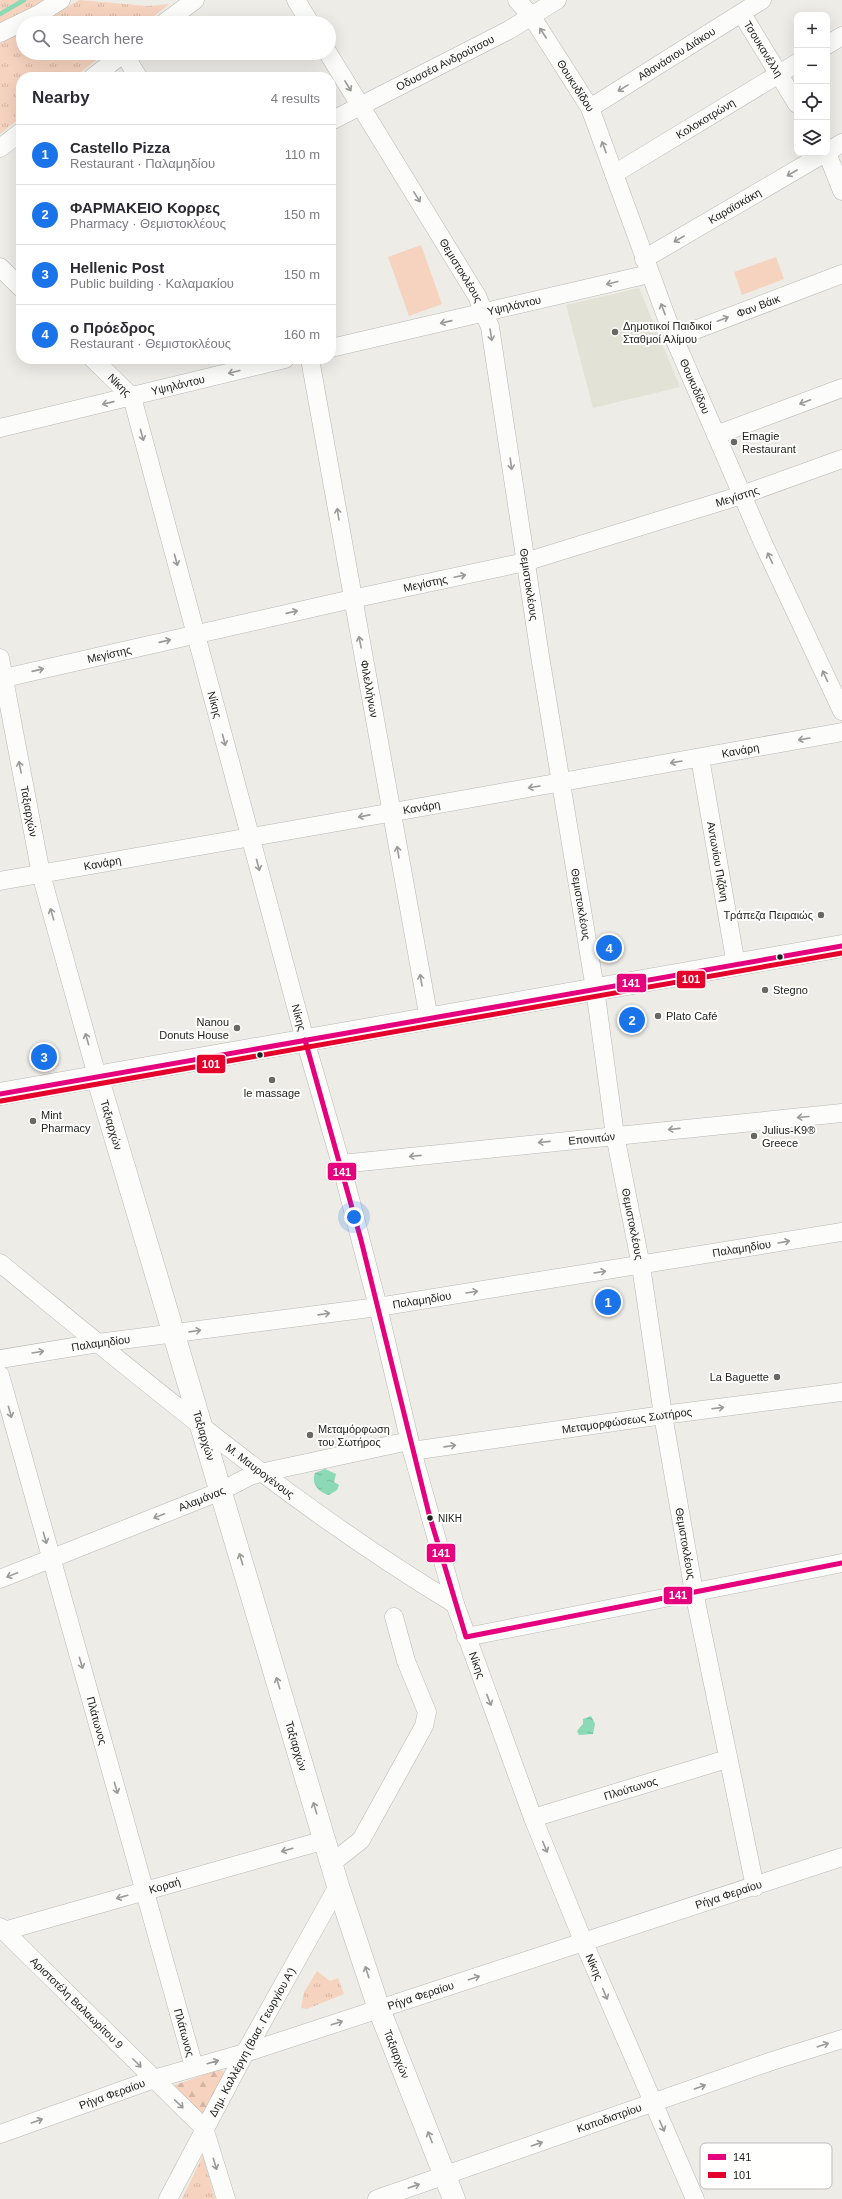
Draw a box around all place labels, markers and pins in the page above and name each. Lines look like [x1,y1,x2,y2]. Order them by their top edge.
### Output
place label: Δημοτικοί Παιδικοί Σταθμοί Αλίμου [623,320,712,345]
marker: Δημοτικοί Παιδικοί Σταθμοί Αλίμου [610,327,620,337]
place label: Emagie Restaurant [742,430,796,455]
marker: Emagie Restaurant [729,437,739,447]
place label: Τράπεζα Πειραιώς [723,909,813,921]
marker: Τράπεζα Πειραιώς [816,910,826,920]
pin: 4 [596,933,622,963]
unlabelled marker [775,952,785,962]
place label: Stegno [773,984,808,996]
marker: Stegno [760,985,770,995]
pin: 2 [619,1005,645,1035]
place label: Plato Café [666,1010,717,1022]
marker: Plato Café [653,1011,663,1021]
place label: Nanou Donuts House [159,1016,229,1041]
marker: Nanou Donuts House [232,1023,242,1033]
pin: 3 [31,1042,57,1072]
unlabelled marker [255,1050,265,1060]
marker: le massage [267,1075,277,1085]
place label: le massage [244,1087,300,1099]
place label: Mint Pharmacy [41,1109,91,1134]
marker: Mint Pharmacy [28,1116,38,1126]
place label: Julius-K9® Greece [762,1124,815,1149]
marker: Julius-K9® Greece [749,1131,759,1141]
pin: 1 [595,1287,621,1317]
place label: La Baguette [710,1371,769,1383]
marker: La Baguette [772,1372,782,1382]
place label: Μεταμόρφωση του Σωτήρος [318,1423,390,1448]
marker: Μεταμόρφωση του Σωτήρος [305,1430,315,1440]
marker: ΝΙΚΗ [425,1513,435,1523]
place label: ΝΙΚΗ [438,1513,462,1524]

